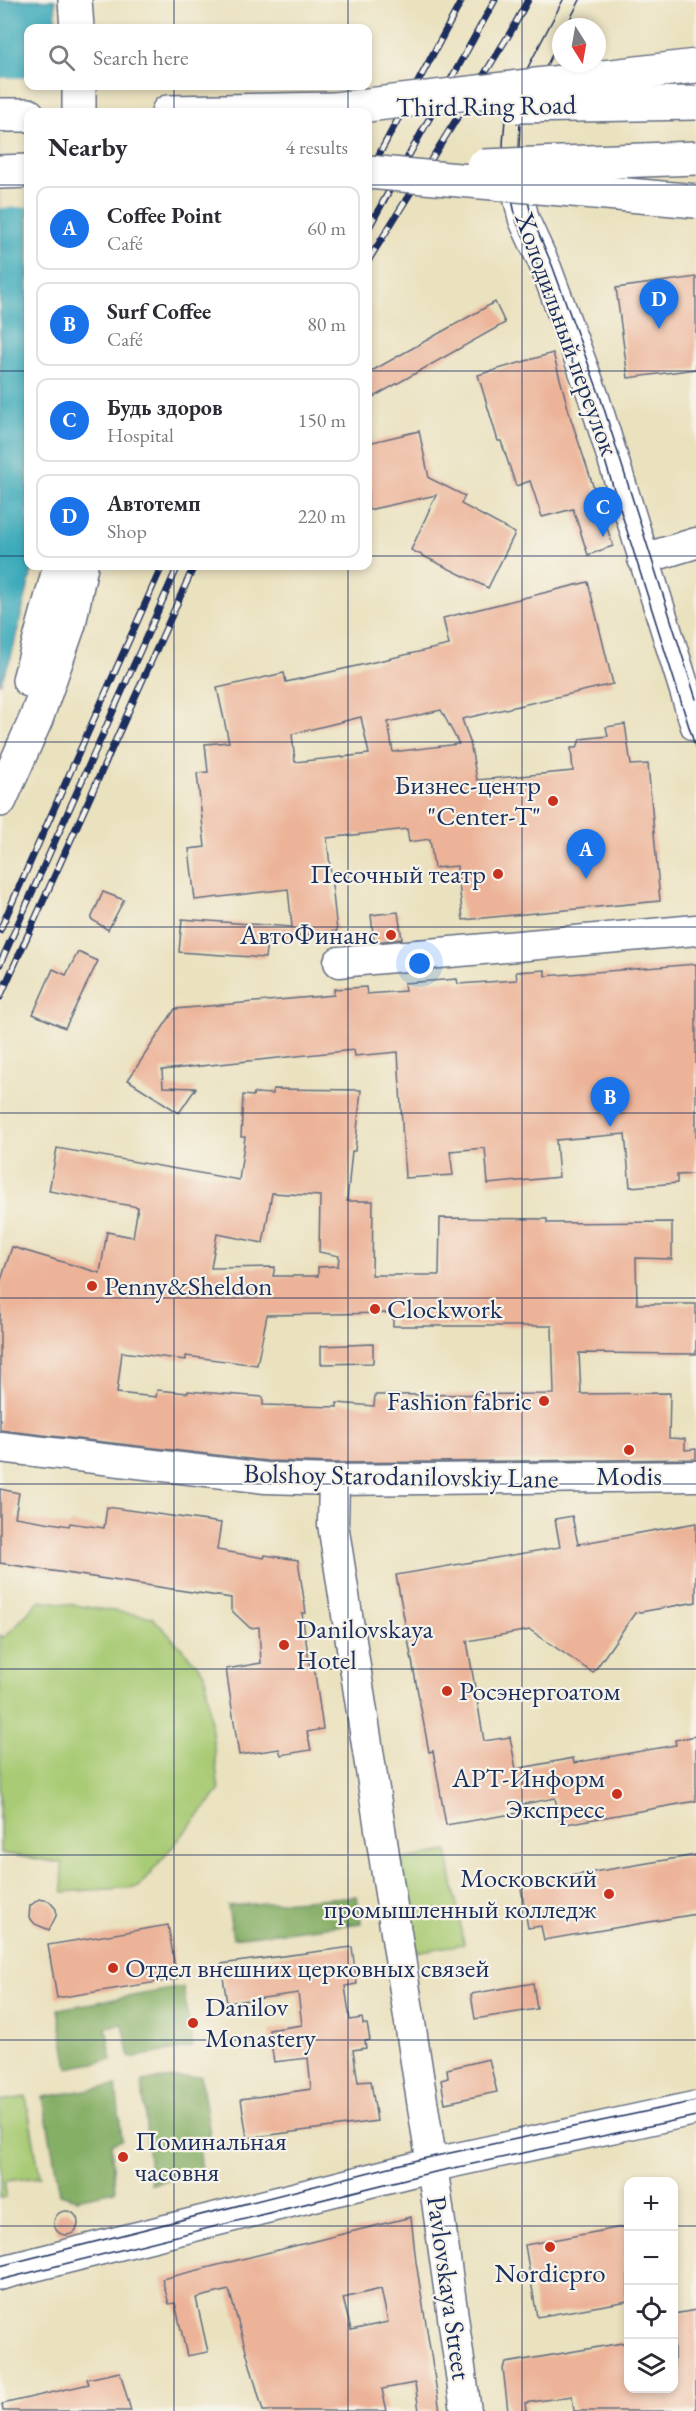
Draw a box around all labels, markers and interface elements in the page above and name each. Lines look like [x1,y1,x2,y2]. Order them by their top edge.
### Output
north arrow [552,18,606,72]
search box [24,24,372,90]
icon: search [45,41,78,74]
text: Search here [93,43,188,72]
street label: Third Ring Road [395,86,577,125]
text: Nearby [48,130,128,164]
text: 4 results [285,134,348,160]
text: Coffee Point [107,201,222,230]
street label: Холодильный переулок [507,206,628,461]
text: A [62,215,77,241]
text: 60 m [307,215,346,241]
text: Café [107,230,143,256]
pin: D [640,280,678,329]
text: Surf Coffee [107,297,211,326]
text: B [63,311,76,337]
text: 80 m [307,311,346,337]
text: Café [107,326,143,352]
text: Будь здоров [107,393,223,422]
text: C [62,407,77,433]
text: 150 m [298,407,346,433]
text: Hospital [107,422,174,448]
pin: C [584,488,622,537]
text: Автотемп [107,489,201,518]
text: D [62,503,77,529]
text: 220 m [298,503,346,529]
text: Shop [107,518,147,544]
place label: Бизнес-центр "Center-T" [394,767,541,833]
marker: Бизнес-центр "Center-T" [546,794,560,808]
pin: A [566,830,606,879]
place label: Песочный театр [310,856,486,891]
marker: Песочный театр [491,867,505,881]
place label: АвтоФинанс [239,917,379,952]
marker: АвтоФинанс [384,928,398,942]
your location [405,949,434,978]
pin: B [590,1078,630,1127]
place label: Penny&Sheldon [104,1268,273,1303]
marker: Penny&Sheldon [85,1279,99,1293]
place label: Clockwork [387,1291,503,1326]
marker: Clockwork [368,1302,382,1316]
place label: Fashion fabric [387,1383,532,1418]
marker: Fashion fabric [537,1394,551,1408]
marker: Modis [622,1443,636,1457]
street label: Bolshoy Starodanilovskiy Lane [243,1455,559,1496]
place label: Modis [596,1458,662,1493]
place label: Danilovskaya Hotel [296,1611,434,1677]
marker: Danilovskaya Hotel [277,1638,291,1652]
place label: Росэнергоатом [459,1673,620,1708]
marker: Росэнергоатом [440,1684,454,1698]
place label: АРТ-Информ Экспресс [451,1760,605,1826]
marker: АРТ-Информ Экспресс [610,1787,624,1801]
place label: Московский промышленный колледж [324,1860,597,1926]
marker: Московский промышленный колледж [602,1887,616,1901]
place label: Отдел внешних церковных связей [125,1950,490,1985]
marker: Отдел внешних церковных связей [106,1961,120,1975]
place label: Danilov Monastery [205,1989,316,2055]
marker: Danilov Monastery [186,2016,200,2030]
place label: Поминальная часовня [135,2123,287,2189]
marker: Поминальная часовня [116,2150,130,2164]
map controls [624,2177,678,2393]
button: + [624,2177,678,2231]
street label: Pavlovskaya Street [419,2194,480,2383]
button: − [624,2231,678,2285]
marker: Nordicpro [543,2240,557,2254]
place label: Nordicpro [494,2255,606,2290]
button: locate [624,2285,678,2339]
button: layers [624,2339,678,2393]

